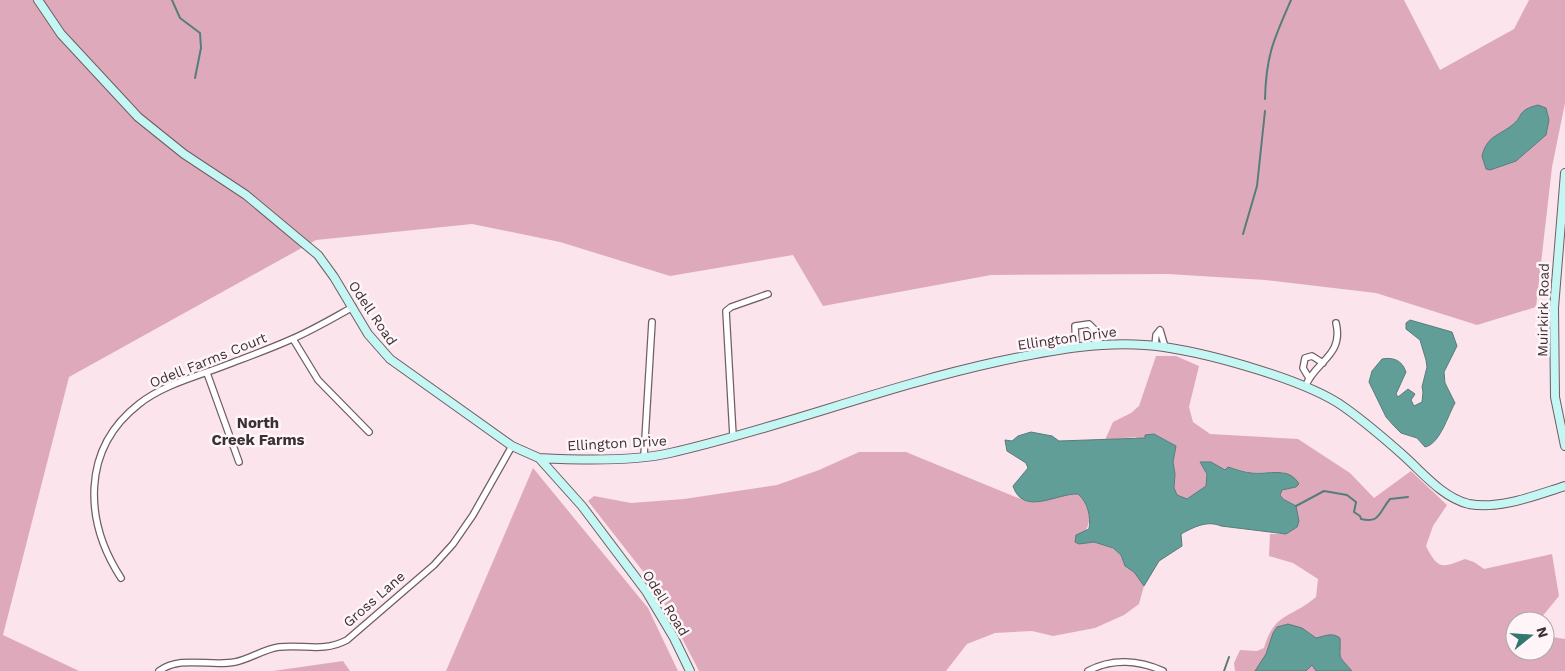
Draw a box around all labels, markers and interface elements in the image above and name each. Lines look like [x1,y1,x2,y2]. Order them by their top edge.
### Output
street label: Muirkirk Road [1534,263,1552,357]
street label: Odell Road [346,278,400,348]
street label: Ellington Drive [1016,323,1118,353]
street label: Odell Farms Court [147,329,269,391]
district label: North Creek Farms [211,414,305,449]
street label: Ellington Drive [567,432,667,454]
street label: Odell Road [640,567,692,639]
street label: Gross Lane [340,568,408,630]
north arrow [1505,611,1555,661]
text: N [1533,625,1552,639]

